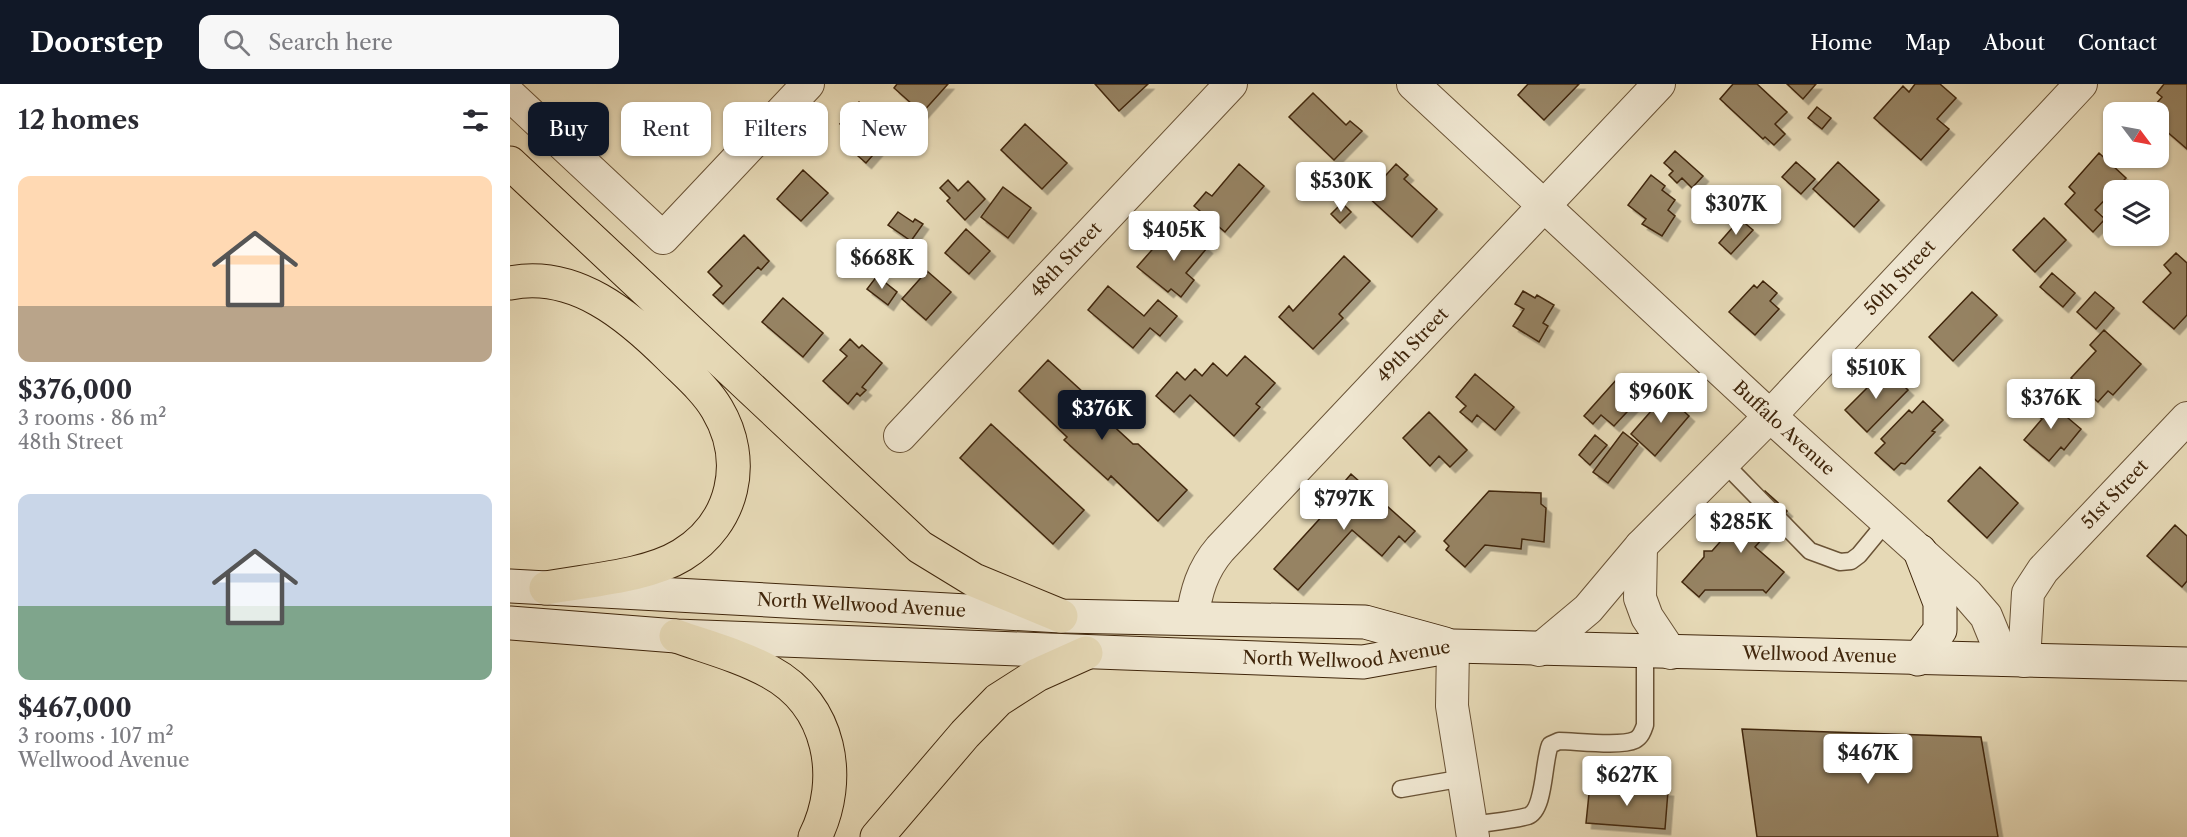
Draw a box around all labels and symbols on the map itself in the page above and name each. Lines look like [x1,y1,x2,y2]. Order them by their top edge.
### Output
north arrow [2103,102,2169,168]
pin: $530K [1299,162,1383,213]
pin: $307K [1694,185,1778,236]
pin: $405K [1132,211,1216,262]
street label: 48th Street [1025,217,1107,302]
street label: 50th Street [1859,235,1940,320]
pin: $668K [840,239,924,290]
street label: 49th Street [1372,303,1453,387]
pin: $510K [1834,349,1918,400]
pin: $960K [1619,373,1703,424]
street label: Buffalo Avenue [1728,376,1839,480]
pin: $376K [2009,379,2093,430]
pin: $376K [1060,390,1144,441]
street label: 51st Street [2077,454,2153,533]
pin: $797K [1302,480,1386,531]
pin: $285K [1699,503,1783,554]
street label: North Wellwood Avenue [756,588,967,622]
street label: North Wellwood Avenue [1242,636,1452,673]
street label: Wellwood Avenue [1741,642,1897,668]
pin: $467K [1826,734,1910,785]
pin: $627K [1585,756,1669,807]

